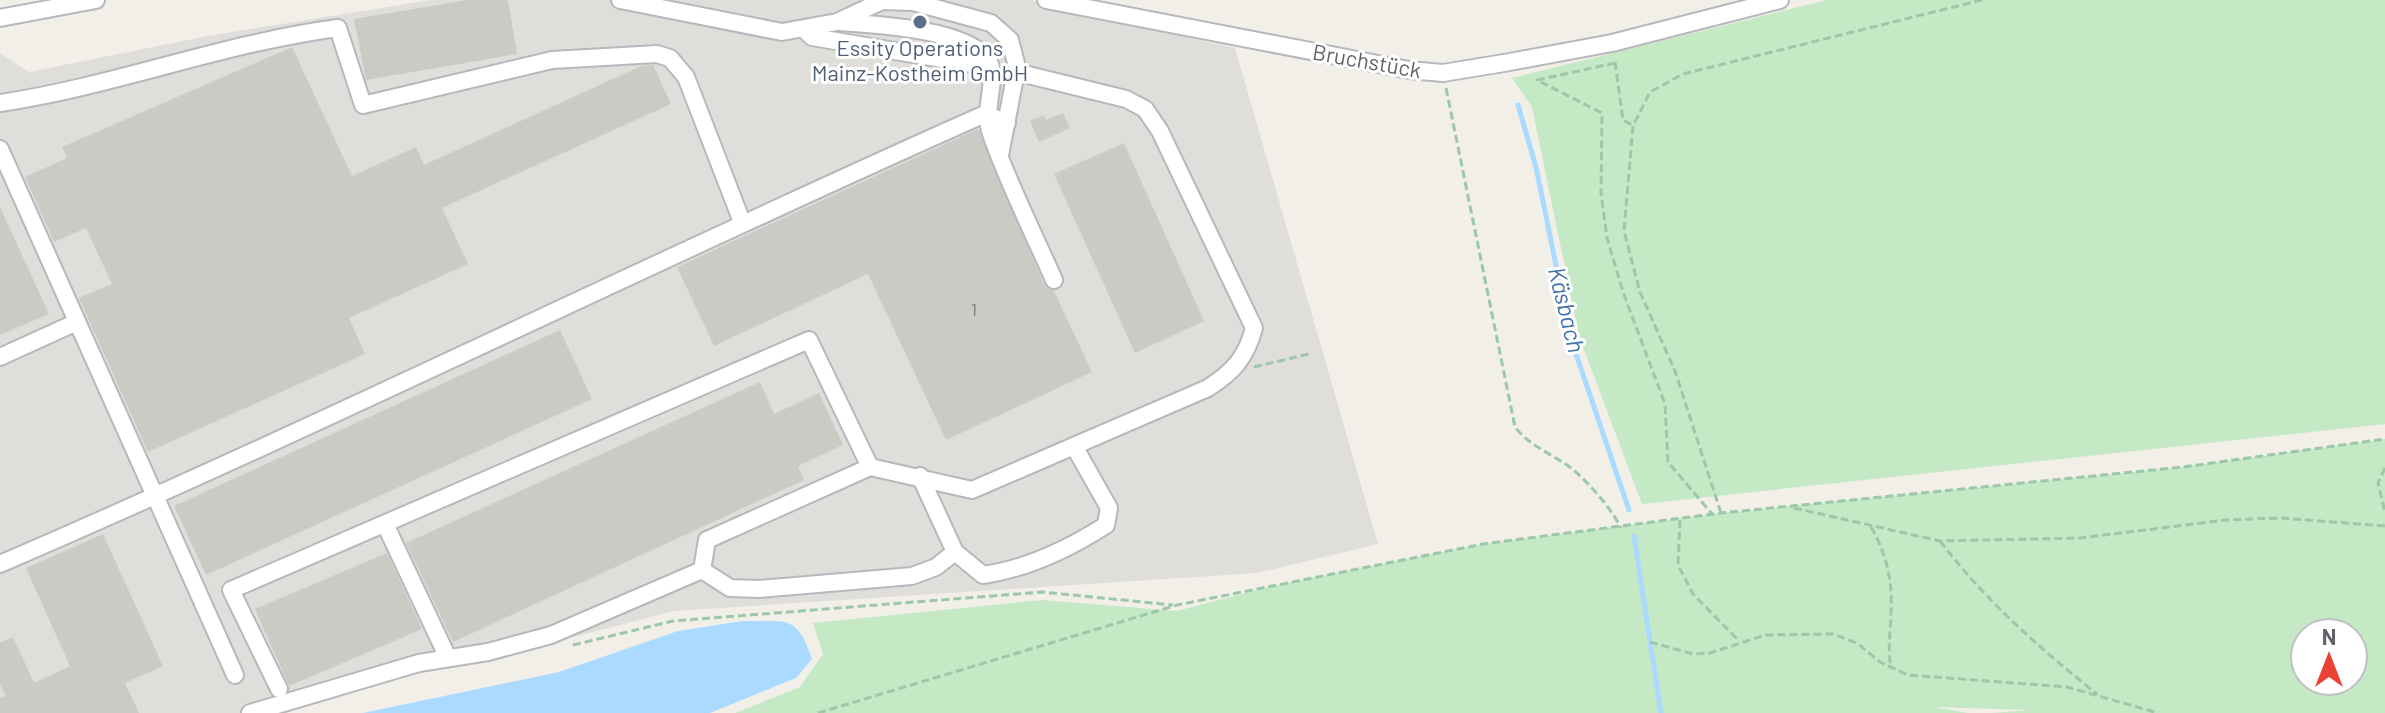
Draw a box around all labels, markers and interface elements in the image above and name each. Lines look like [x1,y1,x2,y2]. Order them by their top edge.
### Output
marker: Essity Operations Mainz-Kostheim GmbH [911,13,929,31]
place label: Essity Operations Mainz-Kostheim GmbH [812,34,1028,85]
street label: Bruchstück [1311,38,1423,82]
water label: Käsbach [1543,264,1592,356]
house number: 1 [971,298,977,320]
north arrow [2289,617,2369,697]
text: N [2322,623,2336,649]

